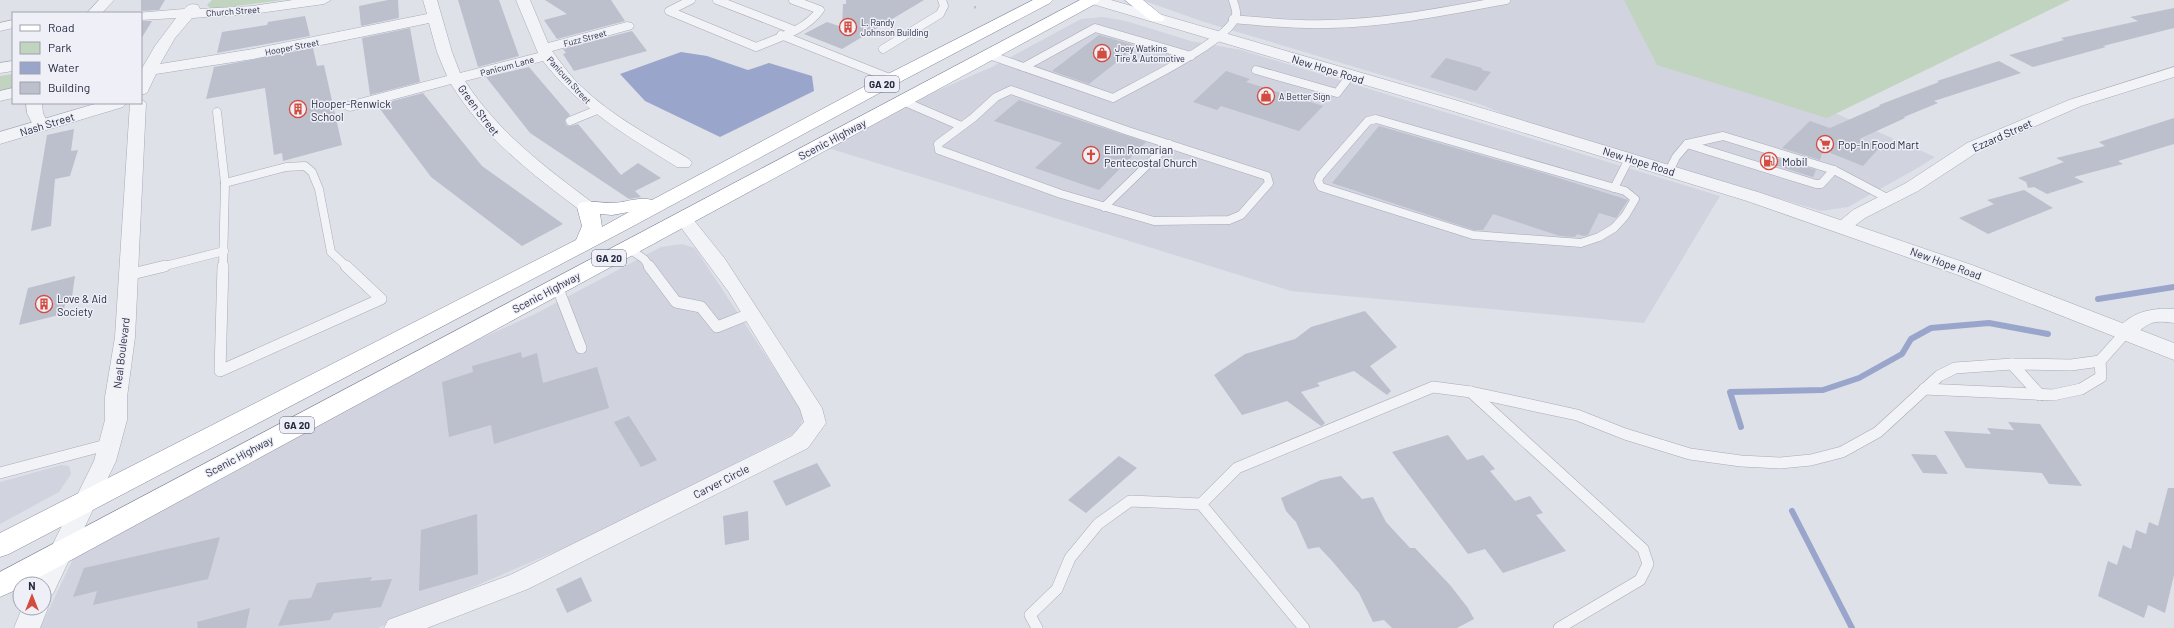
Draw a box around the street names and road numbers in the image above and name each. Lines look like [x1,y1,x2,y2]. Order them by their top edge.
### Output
street label: Church Street [206,4,260,18]
street label: Fuzz Street [562,27,608,49]
street label: Hooper Street [264,36,320,58]
street label: New Hope Road [1290,52,1366,86]
street label: Panicum Lane [479,54,535,78]
street label: Panicum Street [545,54,593,106]
road number: GA 20 [865,76,899,92]
street label: Green Street [456,82,502,138]
street label: Nash Street [18,110,76,138]
street label: Scenic Highway [796,116,868,162]
street label: Ezzard Street [1970,116,2034,154]
street label: New Hope Road [1601,144,1677,178]
street label: New Hope Road [1909,244,1983,282]
road number: GA 20 [592,250,626,266]
street label: Scenic Highway [510,269,582,315]
street label: Neal Boulevard [110,317,132,389]
road number: GA 20 [280,417,314,433]
street label: Scenic Highway [203,433,275,479]
street label: Carver Circle [691,461,751,501]

